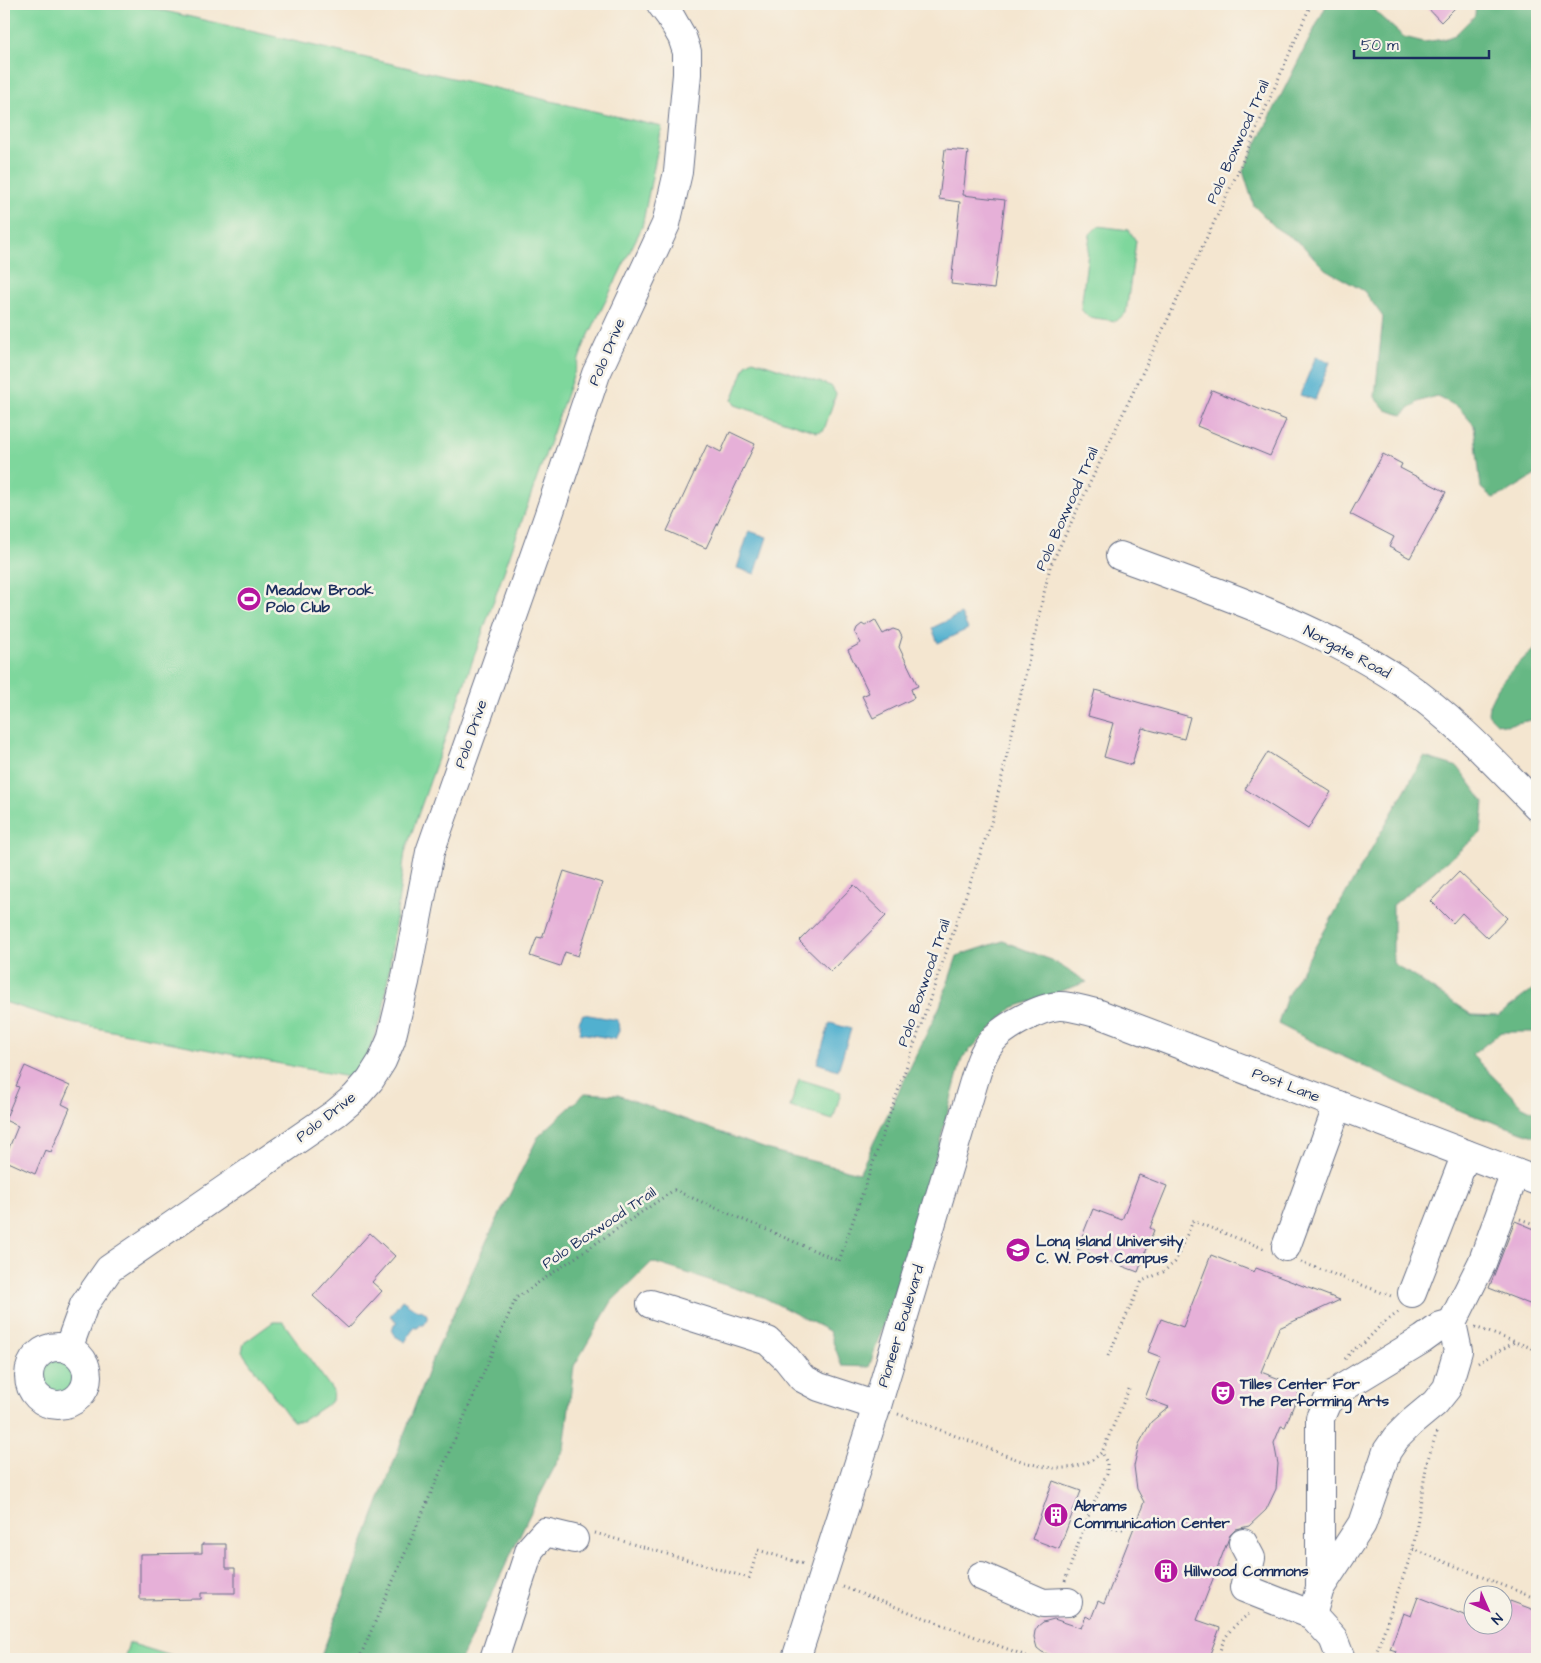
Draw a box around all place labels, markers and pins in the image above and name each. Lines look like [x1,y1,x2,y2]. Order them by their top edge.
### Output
place label: Meadow Brook Polo Club [266,580,374,618]
sports icon: Meadow Brook Polo Club [236,586,262,612]
place label: Long Island University C. W. Post Campus [1036,1231,1184,1269]
school or university icon: Long Island University C. W. Post Campus [1005,1237,1031,1263]
place label: Tilles Center For The Performing Arts [1239,1374,1390,1414]
theatre icon: Tilles Center For The Performing Arts [1210,1380,1236,1406]
place label: Abrams Communication Center [1074,1496,1231,1534]
building icon: Abrams Communication Center [1043,1502,1069,1528]
building icon: Hillwood Commons [1153,1558,1179,1584]
place label: Hillwood Commons [1184,1561,1309,1582]

